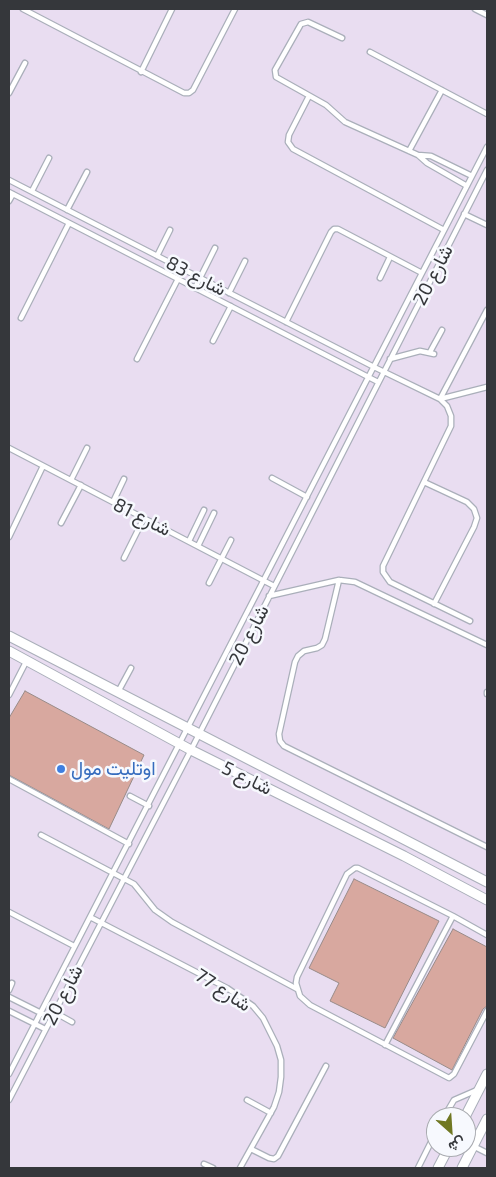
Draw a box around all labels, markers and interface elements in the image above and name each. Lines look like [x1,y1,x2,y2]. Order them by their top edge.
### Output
street label: شارع 20 [408,241,458,309]
street label: شارع 83 [162,251,230,301]
street label: شارع 81 [109,493,175,541]
street label: شارع 20 [224,601,274,669]
street label: شارع 5 [218,756,276,800]
place label: اوتليت مول [71,758,156,780]
marker: اوتليت مول [55,763,67,775]
street label: شارع 20 [38,961,88,1029]
street label: شارع 77 [191,964,255,1016]
north arrow [426,1107,476,1157]
text: ش [446,1134,469,1156]

